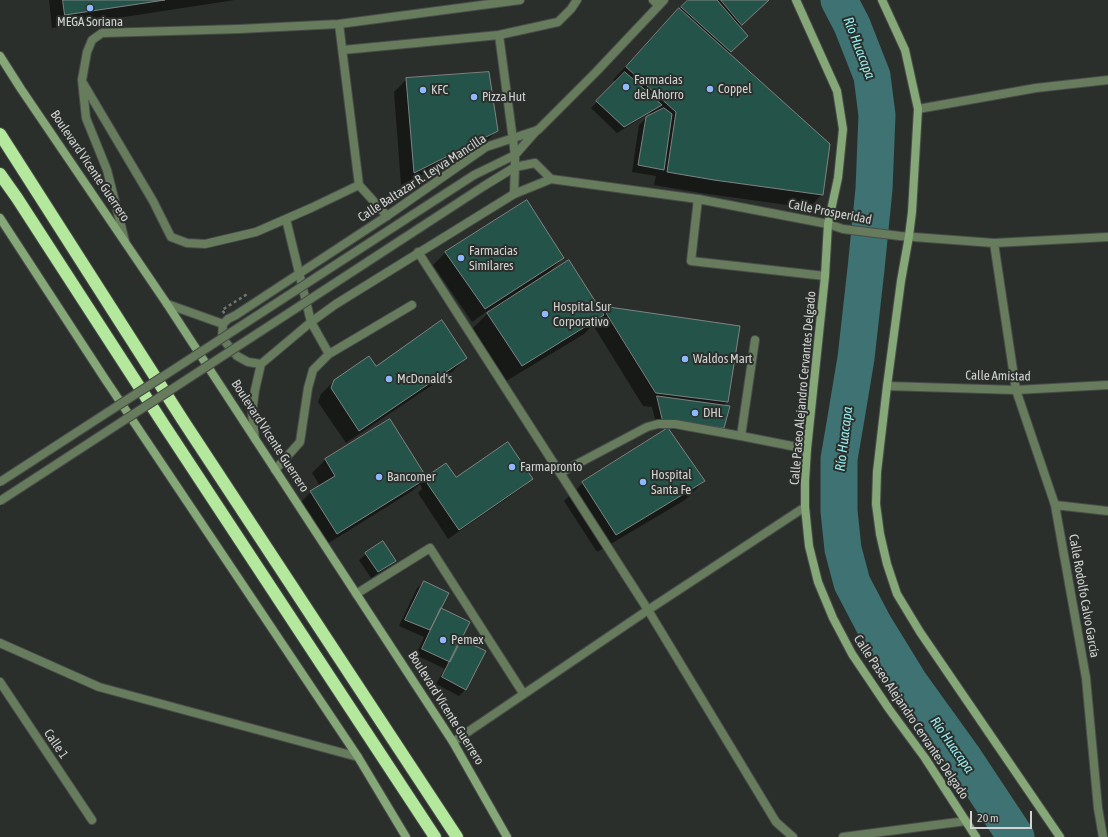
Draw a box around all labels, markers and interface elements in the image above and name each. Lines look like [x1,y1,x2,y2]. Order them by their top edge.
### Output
marker: MEGA Soriana [85,3,95,13]
place label: MEGA Soriana [57,14,123,30]
water label: Río Huacapa [840,15,878,81]
place label: Farmacias del Ahorro [634,72,684,103]
place label: Coppel [718,81,752,97]
place label: KFC [431,82,448,98]
marker: Farmacias del Ahorro [621,82,631,92]
marker: Coppel [705,84,715,94]
marker: KFC [418,85,428,95]
place label: Pizza Hut [482,89,526,105]
marker: Pizza Hut [469,92,479,102]
street label: Boulevard Vicente Guerrero [47,107,133,225]
street label: Calle Baltazar R. Leyva Mancilla [355,131,489,225]
street label: Calle Prosperidad [787,196,873,228]
place label: Farmacias Similares [469,243,518,274]
marker: Farmacias Similares [456,253,466,263]
street label: Calle Paseo Alejandro Cervantes Delgado [787,290,819,486]
place label: Hospital Sur Corporativo [553,299,611,330]
marker: Hospital Sur Corporativo [540,309,550,319]
place label: Waldos Mart [693,351,752,367]
marker: Waldos Mart [680,354,690,364]
street label: Calle Amistad [965,368,1031,384]
place label: McDonald's [397,371,452,387]
marker: McDonald's [384,374,394,384]
street label: Boulevard Vicente Guerrero [228,377,312,495]
place label: DHL [703,405,723,421]
water label: Río Huacapa [832,406,856,472]
marker: DHL [690,408,700,418]
place label: Farmapronto [520,459,582,475]
marker: Farmapronto [507,462,517,472]
place label: Hospital Santa Fe [651,467,692,498]
place label: Bancomer [387,469,436,485]
marker: Bancomer [374,472,384,482]
marker: Hospital Santa Fe [638,477,648,487]
street label: Calle Rodolfo Calvo García [1065,533,1103,659]
place label: Pemex [451,632,484,648]
street label: Calle Paseo Alejandro Cervantes Delgado [850,632,972,802]
marker: Pemex [438,635,448,645]
street label: Boulevard Vicente Guerrero [405,648,487,768]
water label: Río Huacapa [926,714,978,776]
street label: Calle 1 [40,726,72,762]
scale bar [972,803,1034,829]
text: 20 m [977,811,999,825]

